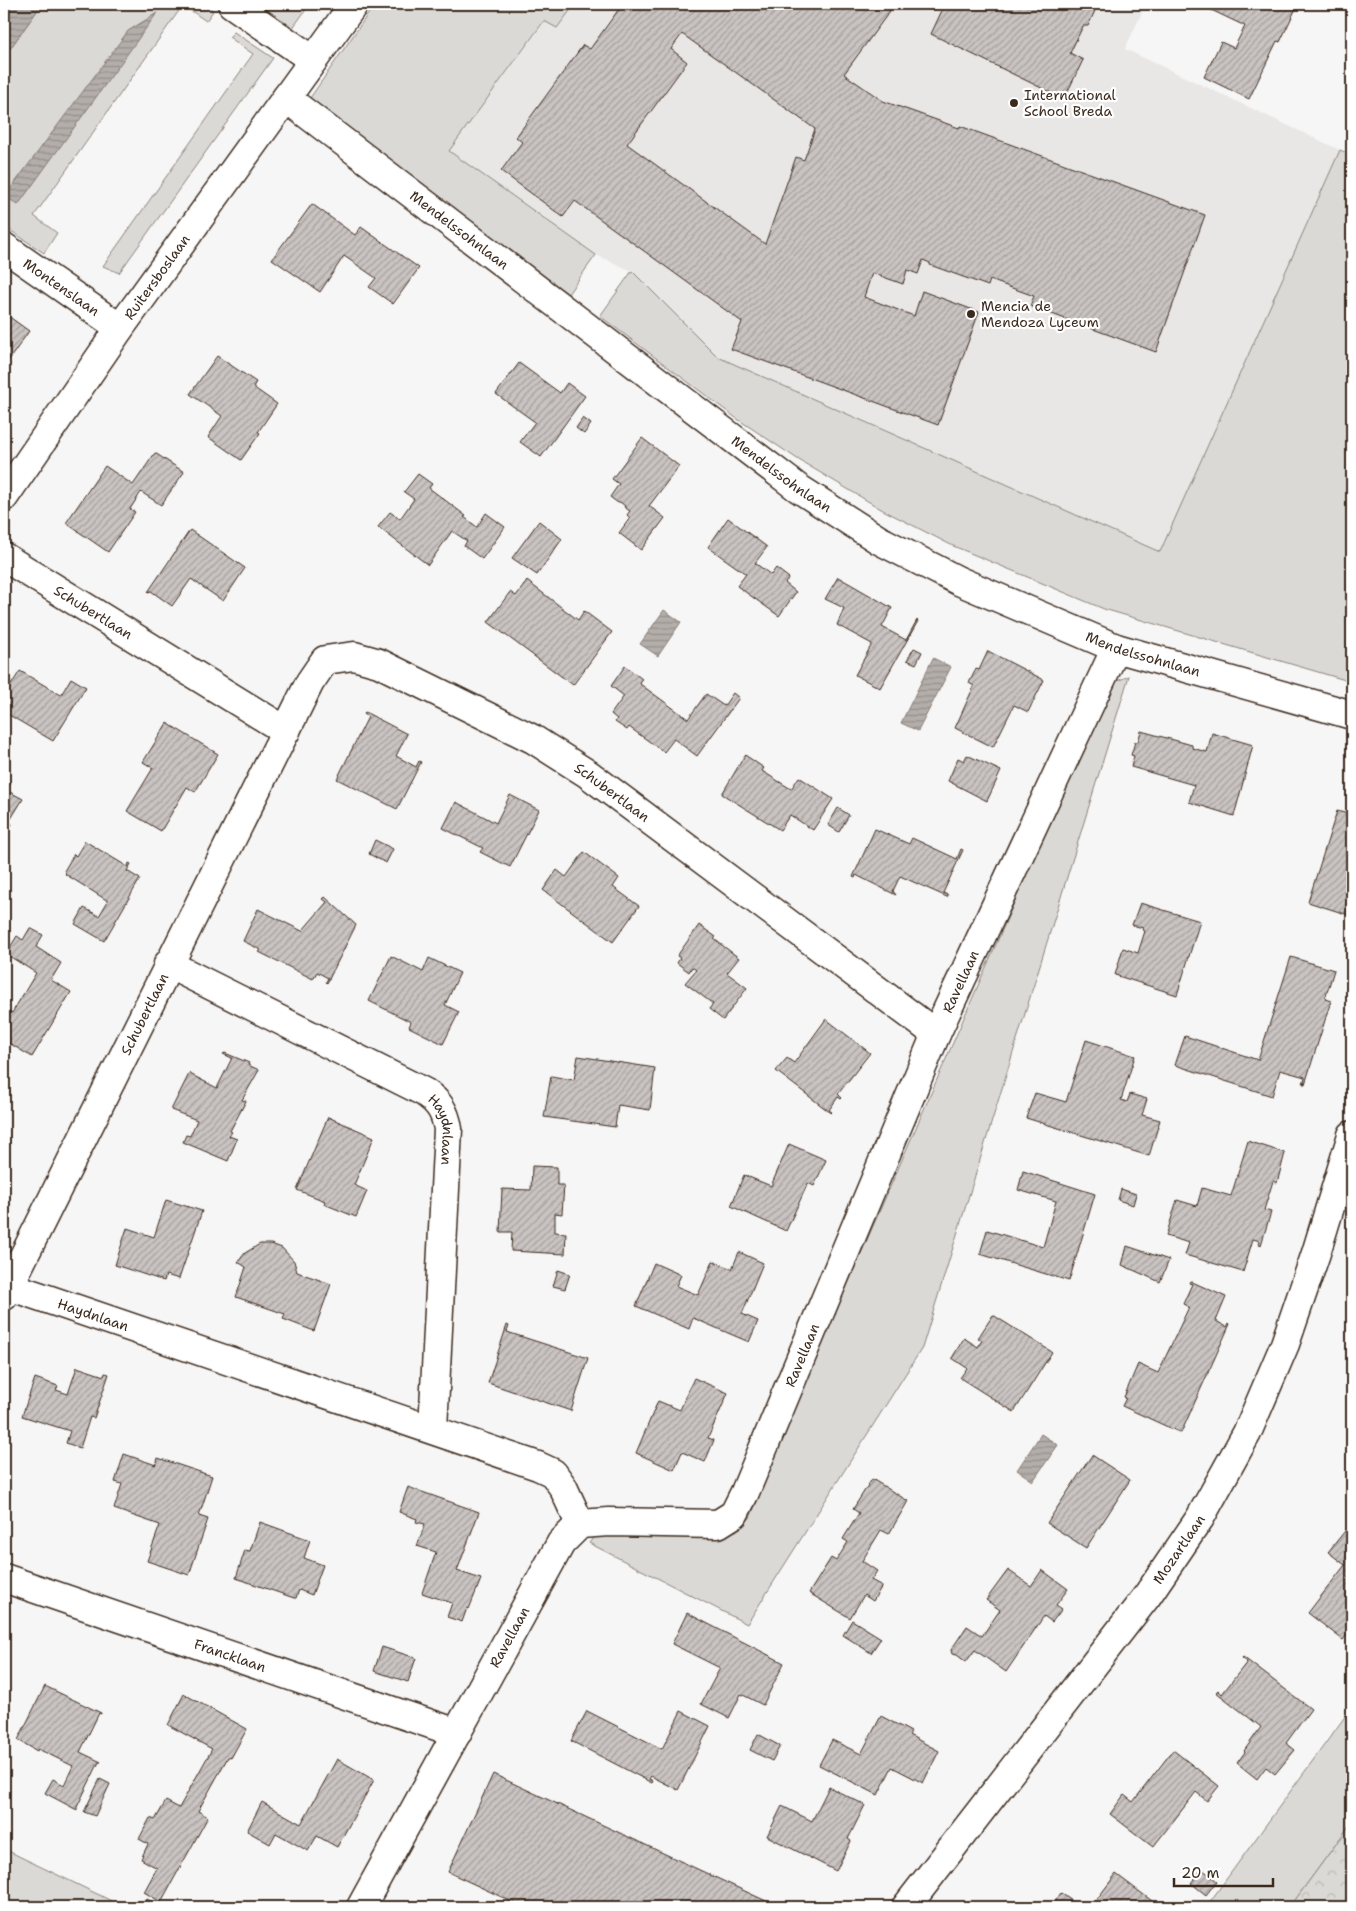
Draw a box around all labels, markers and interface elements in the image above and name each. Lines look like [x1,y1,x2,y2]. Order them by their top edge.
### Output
place label: International School Breda [1024,86,1117,120]
marker: International School Breda [1008,97,1020,109]
street label: Mendelssohnlaan [406,187,513,274]
street label: Ruitersboslaan [120,230,194,323]
street label: Montenslaan [20,254,103,320]
place label: Mencia de Mendoza Lyceum [981,297,1099,331]
marker: Mencia de Mendoza Lyceum [965,308,977,320]
street label: Mendelssohnlaan [728,432,835,516]
street label: Schubertlaan [51,581,136,643]
street label: Mendelssohnlaan [1083,627,1203,681]
street label: Schubertlaan [571,759,654,826]
street label: Ravellaan [938,947,983,1016]
street label: Schubertlaan [117,970,173,1058]
street label: Haydnlaan [424,1090,457,1166]
street label: Haydnlaan [55,1294,132,1335]
street label: Ravellaan [781,1320,823,1390]
street label: Mozartlaan [1149,1511,1209,1587]
street label: Ravellaan [485,1603,534,1671]
street label: Francklaan [192,1635,269,1676]
scale bar [1174,1856,1272,1888]
text: 20 m [1181,1863,1220,1883]

